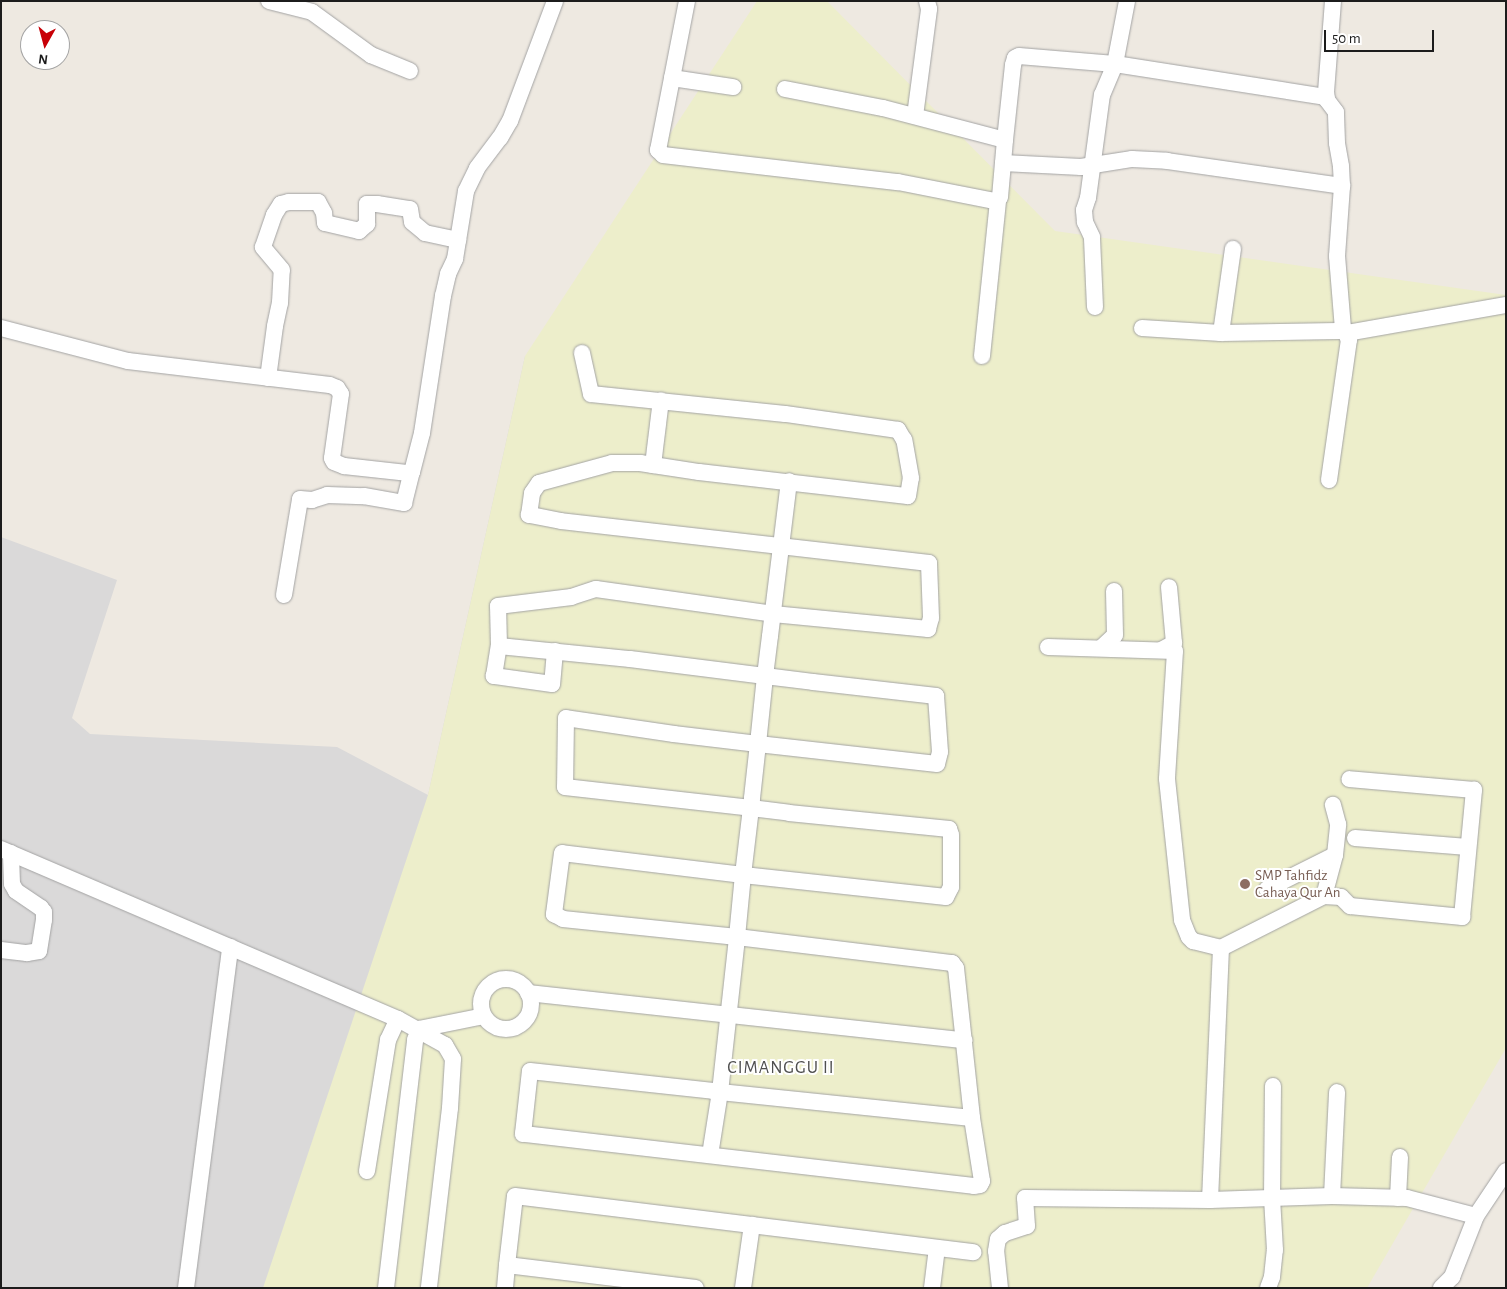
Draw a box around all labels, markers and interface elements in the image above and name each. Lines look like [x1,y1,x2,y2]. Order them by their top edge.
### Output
north arrow [20,20,70,70]
scale bar [1327,20,1437,52]
text: 50 m [1332,31,1361,46]
text: N [38,51,49,66]
place label: SMP Tahfidz Cahaya Qur An [1255,866,1340,901]
marker: SMP Tahfidz Cahaya Qur An [1239,878,1251,890]
district label: CIMANGGU II [726,1057,836,1079]

